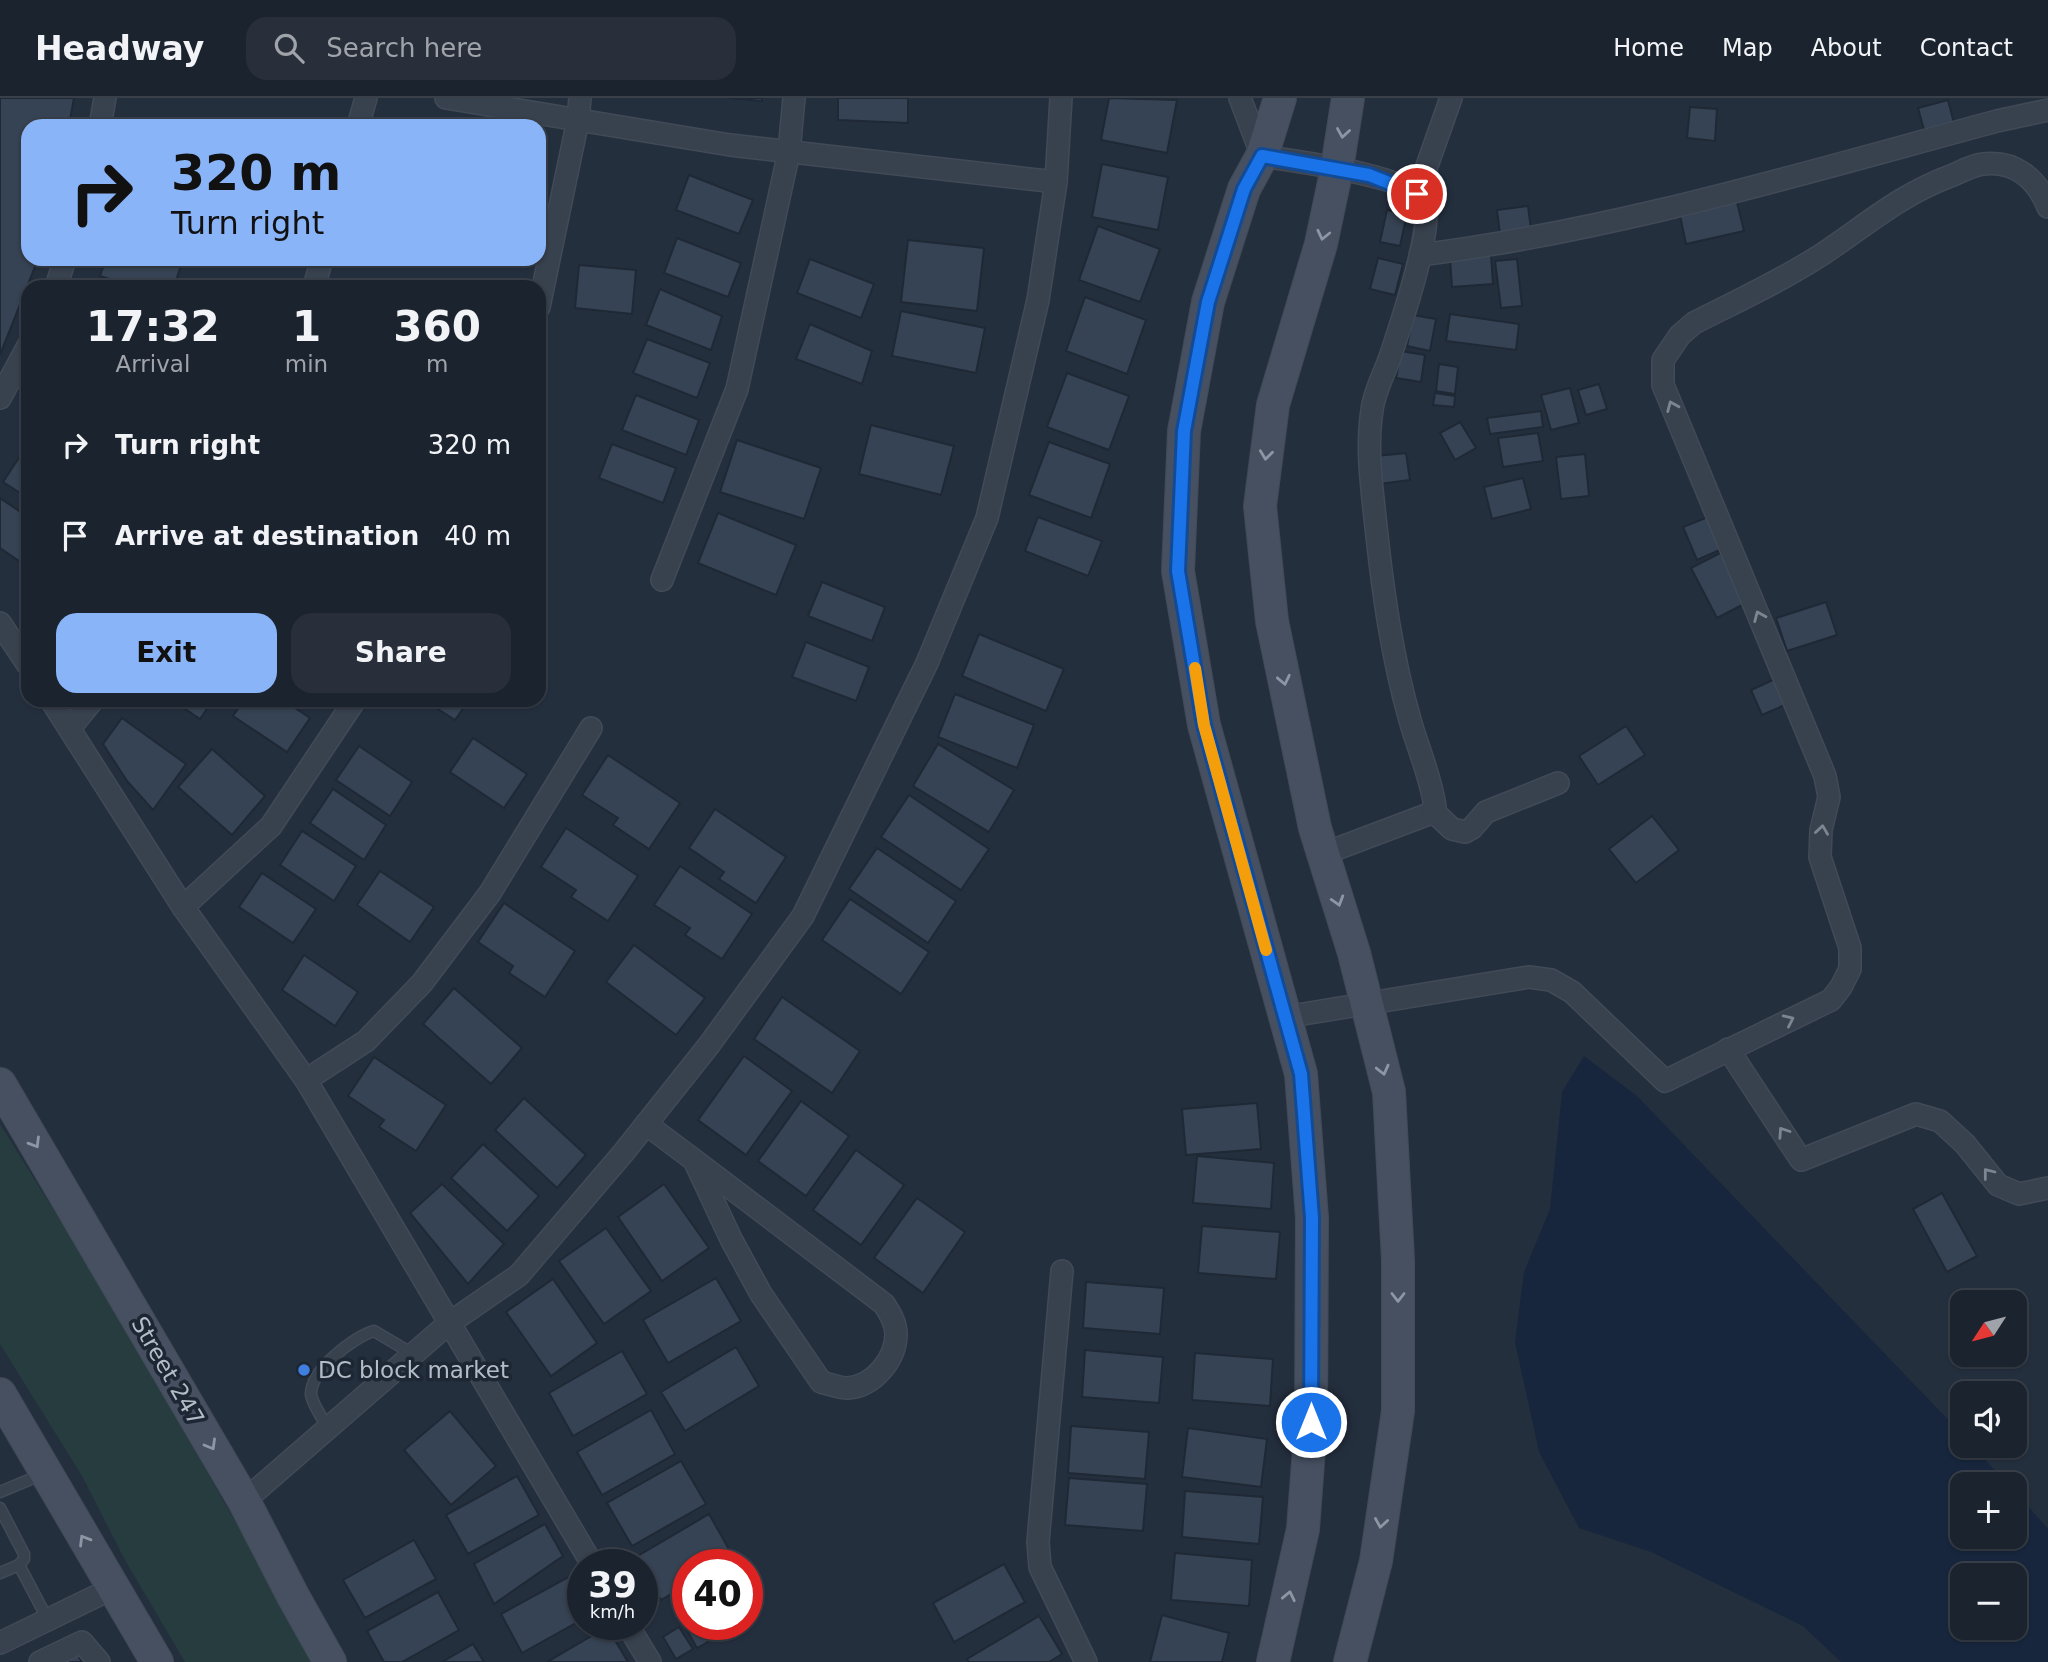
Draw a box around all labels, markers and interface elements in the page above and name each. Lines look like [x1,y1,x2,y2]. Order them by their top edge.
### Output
search box [246,17,736,80]
text: Headway [35,29,204,68]
icon: search [270,29,308,67]
text: Search here [326,33,482,63]
text: Home [1613,34,1684,62]
text: Map [1722,34,1773,62]
text: About [1811,34,1882,62]
text: Contact [1920,34,2013,62]
one-way arrow [1336,127,1351,139]
text: 320 m [171,145,341,202]
icon: right [56,147,147,238]
pin [1387,164,1447,224]
icon: arrive [1398,175,1436,213]
text: Turn right [171,204,324,242]
one-way arrow [1316,229,1331,241]
text: 17:32 [86,302,220,351]
text: 1 [292,302,321,351]
text: 360 [393,302,481,351]
text: Arrival [116,351,190,377]
text: min [285,351,328,377]
text: m [426,351,448,377]
one-way arrow [1666,401,1680,413]
icon: right [56,426,94,464]
text: Turn right [115,430,260,460]
text: 320 m [428,430,511,460]
one-way arrow [1259,449,1274,461]
icon: arrive [56,517,94,555]
text: Arrive at destination [115,521,419,551]
text: 40 m [444,521,511,551]
one-way arrow [1753,611,1767,624]
button: Exit [56,613,277,693]
button: Share [291,613,511,693]
one-way arrow [1276,674,1291,686]
one-way arrow [1815,824,1830,836]
one-way arrow [1329,895,1344,907]
one-way arrow [1782,1014,1794,1028]
one-way arrow [1375,1064,1390,1076]
one-way arrow [1779,1127,1791,1140]
one-way arrow [26,1135,39,1148]
one-way arrow [1984,1168,1996,1181]
north arrow [1950,1290,2026,1367]
map controls [1950,1290,2027,1640]
one-way arrow [1390,1292,1406,1303]
street label: Street 247 [126,1312,210,1430]
place label: DC block market [318,1357,509,1383]
marker: DC block market [296,1362,312,1378]
button: sound [1950,1381,2027,1458]
position arrow [1274,1385,1348,1459]
one-way arrow [203,1438,216,1451]
button: + [1950,1472,2027,1549]
one-way arrow [1374,1517,1389,1529]
one-way arrow [79,1535,92,1548]
speed limit sign: 40 [672,1549,763,1640]
button: − [1950,1563,2027,1640]
text: 39 [588,1565,637,1605]
one-way arrow [1280,1590,1295,1602]
text: km/h [590,1601,635,1622]

